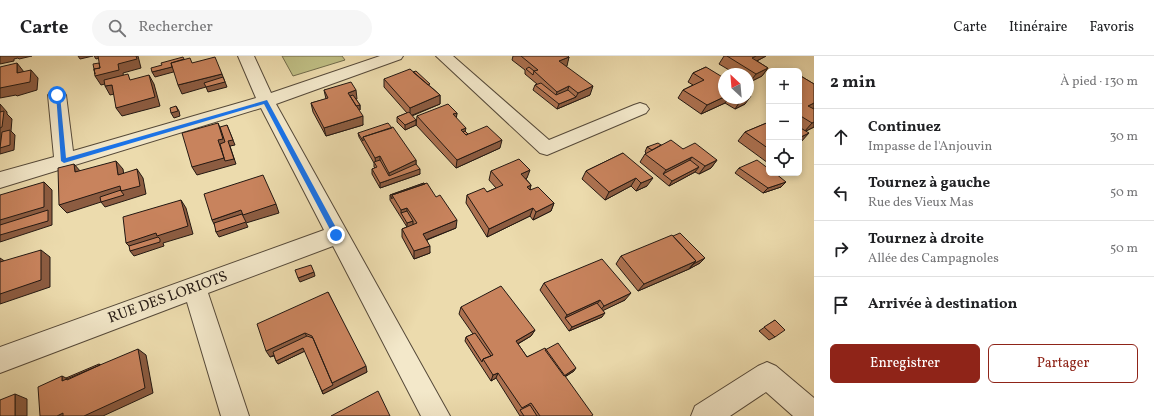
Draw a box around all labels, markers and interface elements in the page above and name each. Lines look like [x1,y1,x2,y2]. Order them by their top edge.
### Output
search box [92,10,372,46]
text: Carte [20,15,68,41]
icon: search [106,17,128,39]
text: Rechercher [138,17,213,38]
text: Carte [953,18,987,37]
text: Itinéraire [1009,18,1068,37]
text: Favoris [1090,18,1134,37]
north arrow [718,68,754,104]
map controls [766,68,802,176]
button: + [766,68,802,104]
text: 2 min [830,71,876,94]
text: À pied · 130 m [1060,73,1138,91]
route start [48,86,66,104]
button: − [766,104,802,140]
text: Continuez [868,117,941,138]
icon: ahead [830,126,852,148]
text: 30 m [1110,128,1138,146]
text: Impasse de l'Anjouvin [868,138,992,156]
button: locate [766,140,802,176]
text: Tournez à gauche [868,173,990,194]
icon: left [830,182,852,204]
text: 50 m [1110,184,1138,202]
text: Rue des Vieux Mas [868,194,973,212]
route end [327,226,345,244]
text: Tournez à droite [868,229,984,250]
icon: right [830,238,852,260]
text: 50 m [1110,240,1138,258]
text: Allée des Campagnoles [868,250,999,268]
street label: RUE DES LORIOTS [105,267,231,329]
icon: arrive [830,294,852,316]
text: Arrivée à destination [868,294,1017,315]
button: Enregistrer [830,344,980,383]
button: Partager [988,344,1138,383]

